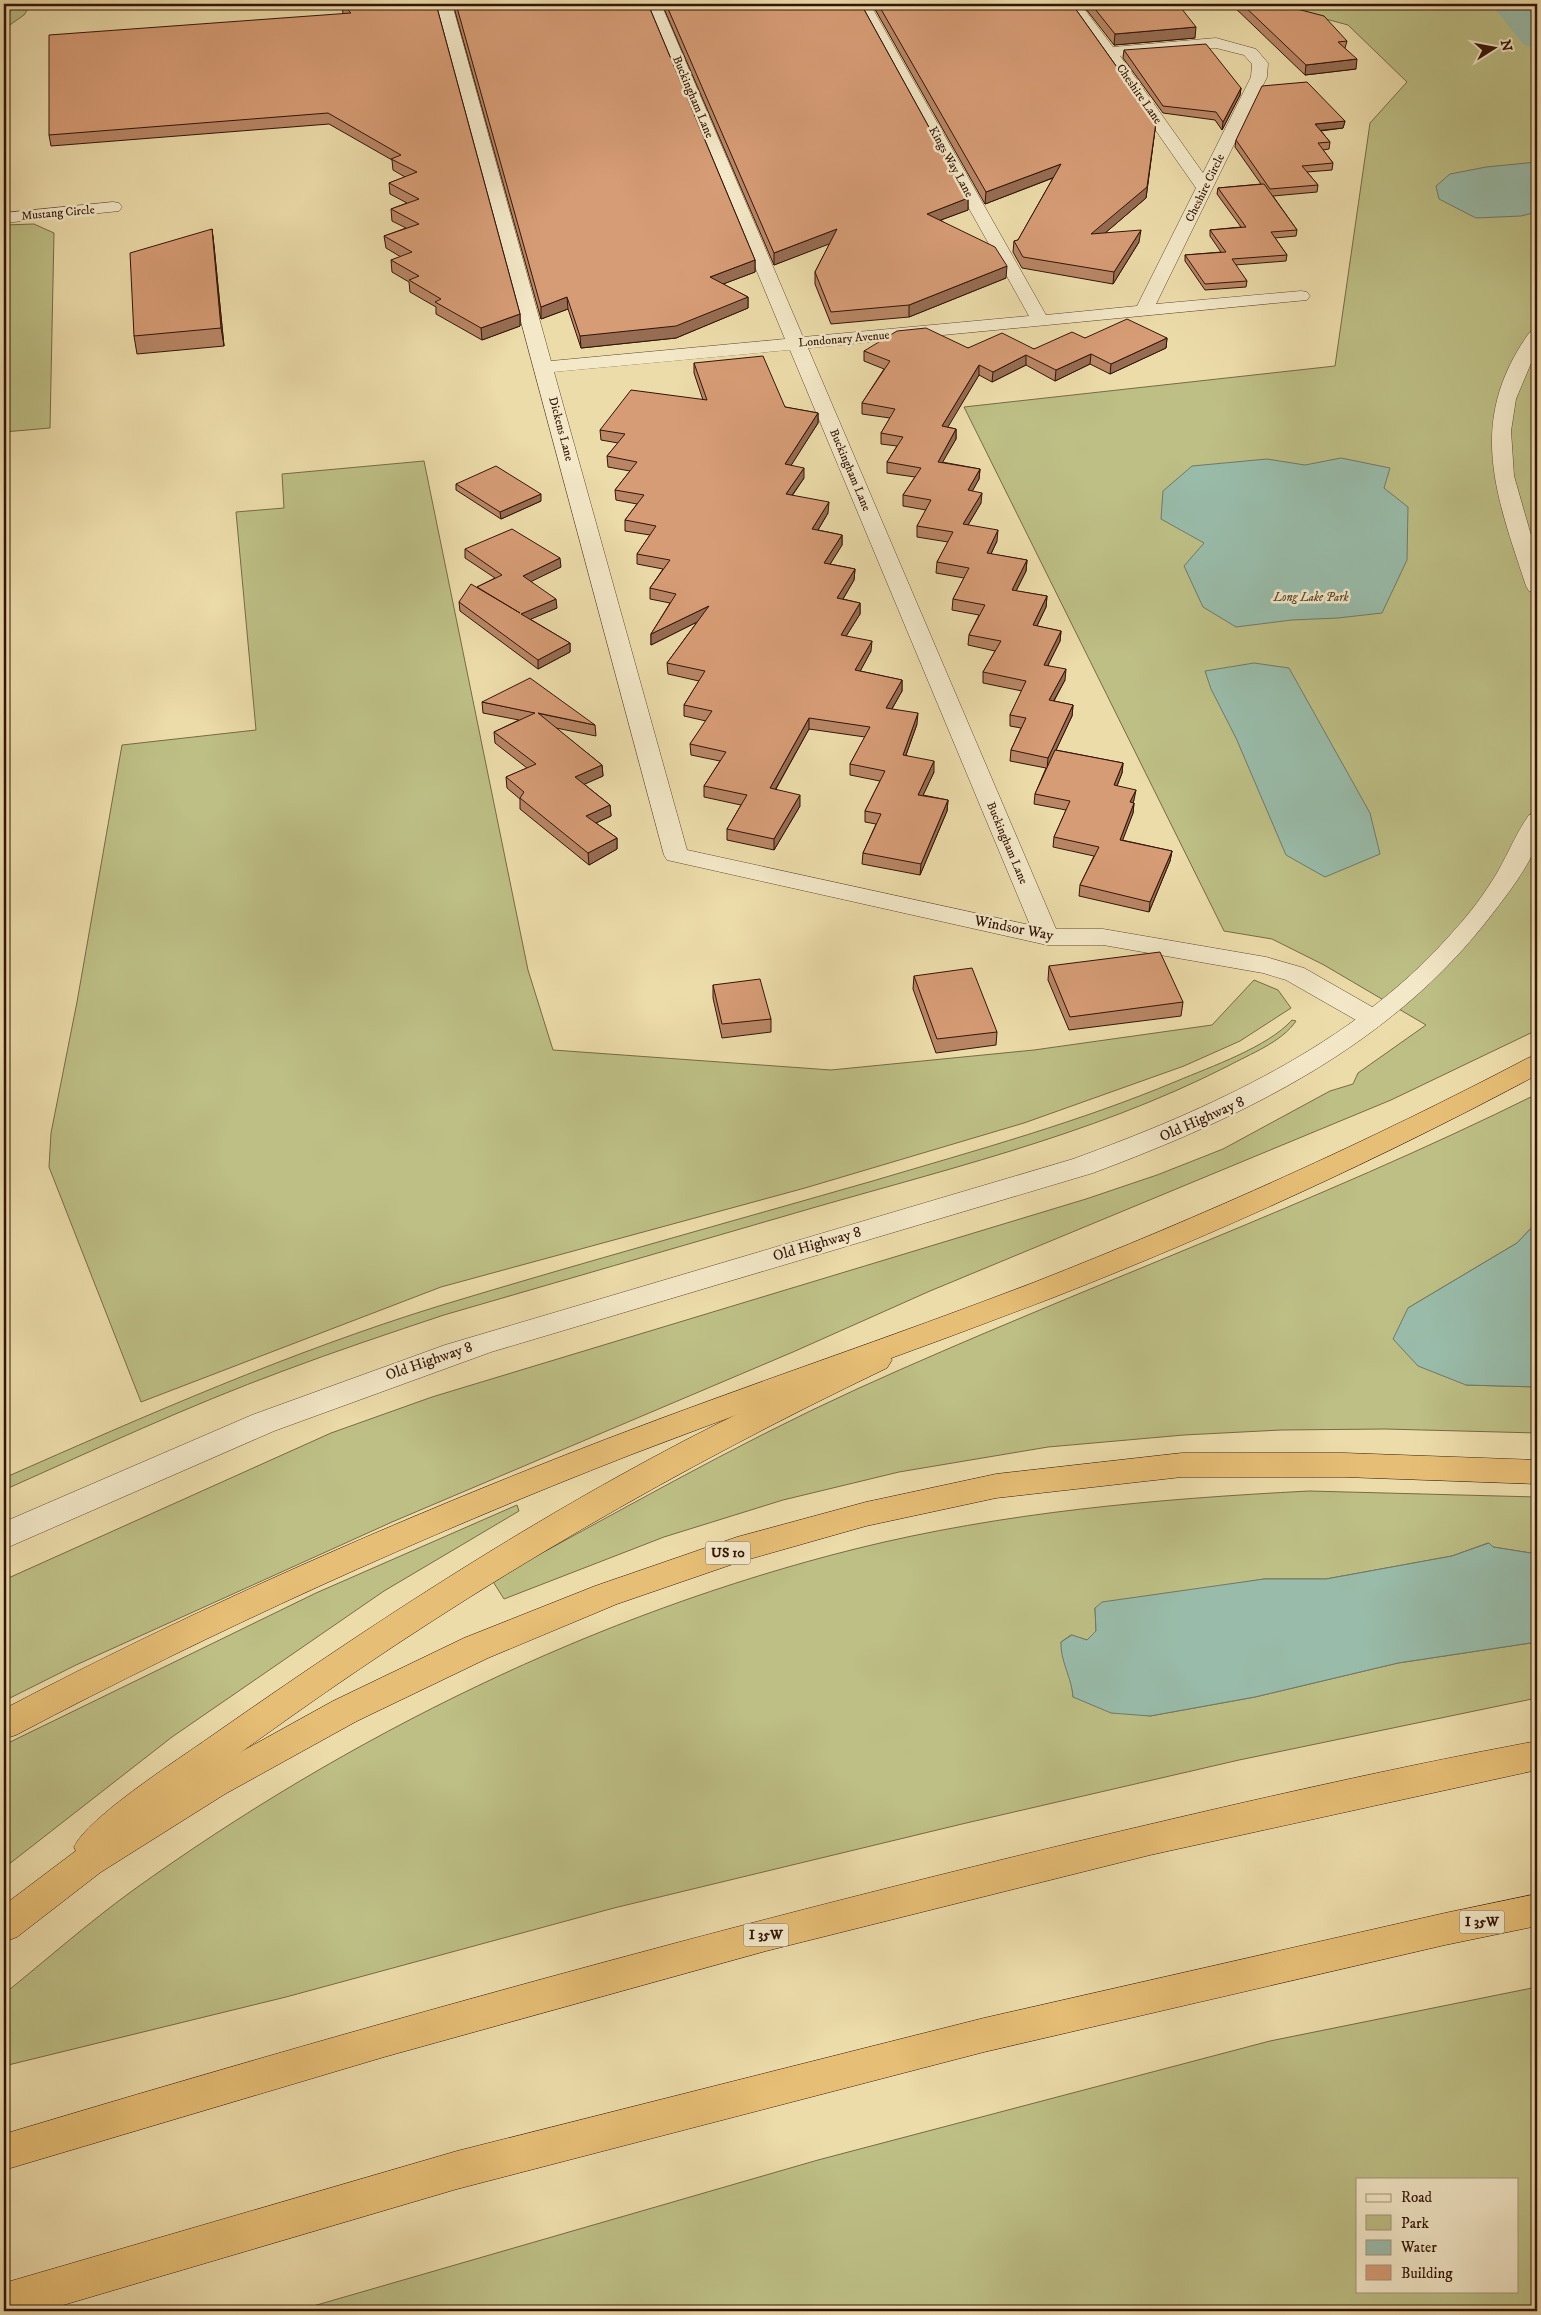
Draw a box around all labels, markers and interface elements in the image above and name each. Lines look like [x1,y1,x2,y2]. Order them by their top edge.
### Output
north arrow [1468,22,1518,72]
text: N [1496,38,1516,54]
street label: Buckingham Lane [669,54,717,140]
street label: Cheshire Lane [1113,61,1165,127]
street label: Kings Way Lane [925,124,977,200]
street label: Cheshire Circle [1182,152,1228,224]
street label: Mustang Circle [21,202,95,224]
street label: Londonary Avenue [798,328,890,350]
street label: Dickens Lane [545,395,577,463]
street label: Buckingham Lane [826,427,874,513]
park label: Long Lake Park [1272,590,1349,605]
street label: Buckingham Lane [983,800,1031,886]
street label: Windsor Way [972,911,1056,945]
street label: Old Highway 8 [1157,1092,1247,1146]
street label: Old Highway 8 [771,1222,863,1266]
street label: Old Highway 8 [383,1337,475,1385]
road number: US 10 [706,1542,750,1565]
road number: I 35W [1460,1910,1504,1934]
road number: I 35W [744,1924,788,1946]
legend [1356,2178,1518,2292]
text: Road [1401,2188,1433,2207]
text: Park [1401,2214,1430,2233]
text: Water [1400,2238,1437,2257]
text: Building [1401,2264,1453,2283]

